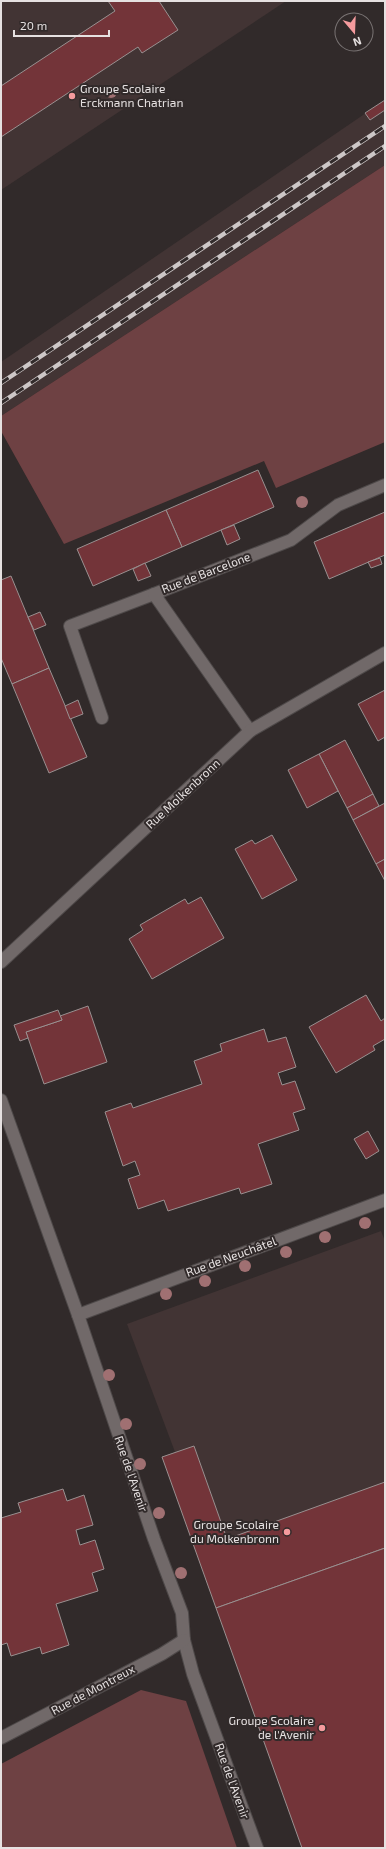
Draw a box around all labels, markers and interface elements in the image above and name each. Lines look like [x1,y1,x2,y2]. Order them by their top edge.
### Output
scale bar [14,12,109,38]
north arrow [334,12,374,52]
text: 20 m [20,18,47,32]
text: N [351,34,363,49]
place label: Groupe Scolaire Erckmann Chatrian [80,81,183,109]
marker: Groupe Scolaire Erckmann Chatrian [67,91,77,101]
street label: Rue de Barcelone [159,549,252,595]
street label: Rue Molkenbronn [142,755,222,831]
street label: Rue de Neuchâtel [184,1233,278,1279]
street label: Rue de l'Avenir [112,1434,152,1514]
place label: Groupe Scolaire du Molkenbronn [190,1517,279,1545]
marker: Groupe Scolaire du Molkenbronn [282,1527,292,1537]
street label: Rue de Montreux [48,1661,137,1717]
place label: Groupe Scolaire de l'Avenir [229,1713,314,1741]
marker: Groupe Scolaire de l'Avenir [317,1723,327,1733]
street label: Rue de l'Avenir [213,1741,253,1821]

